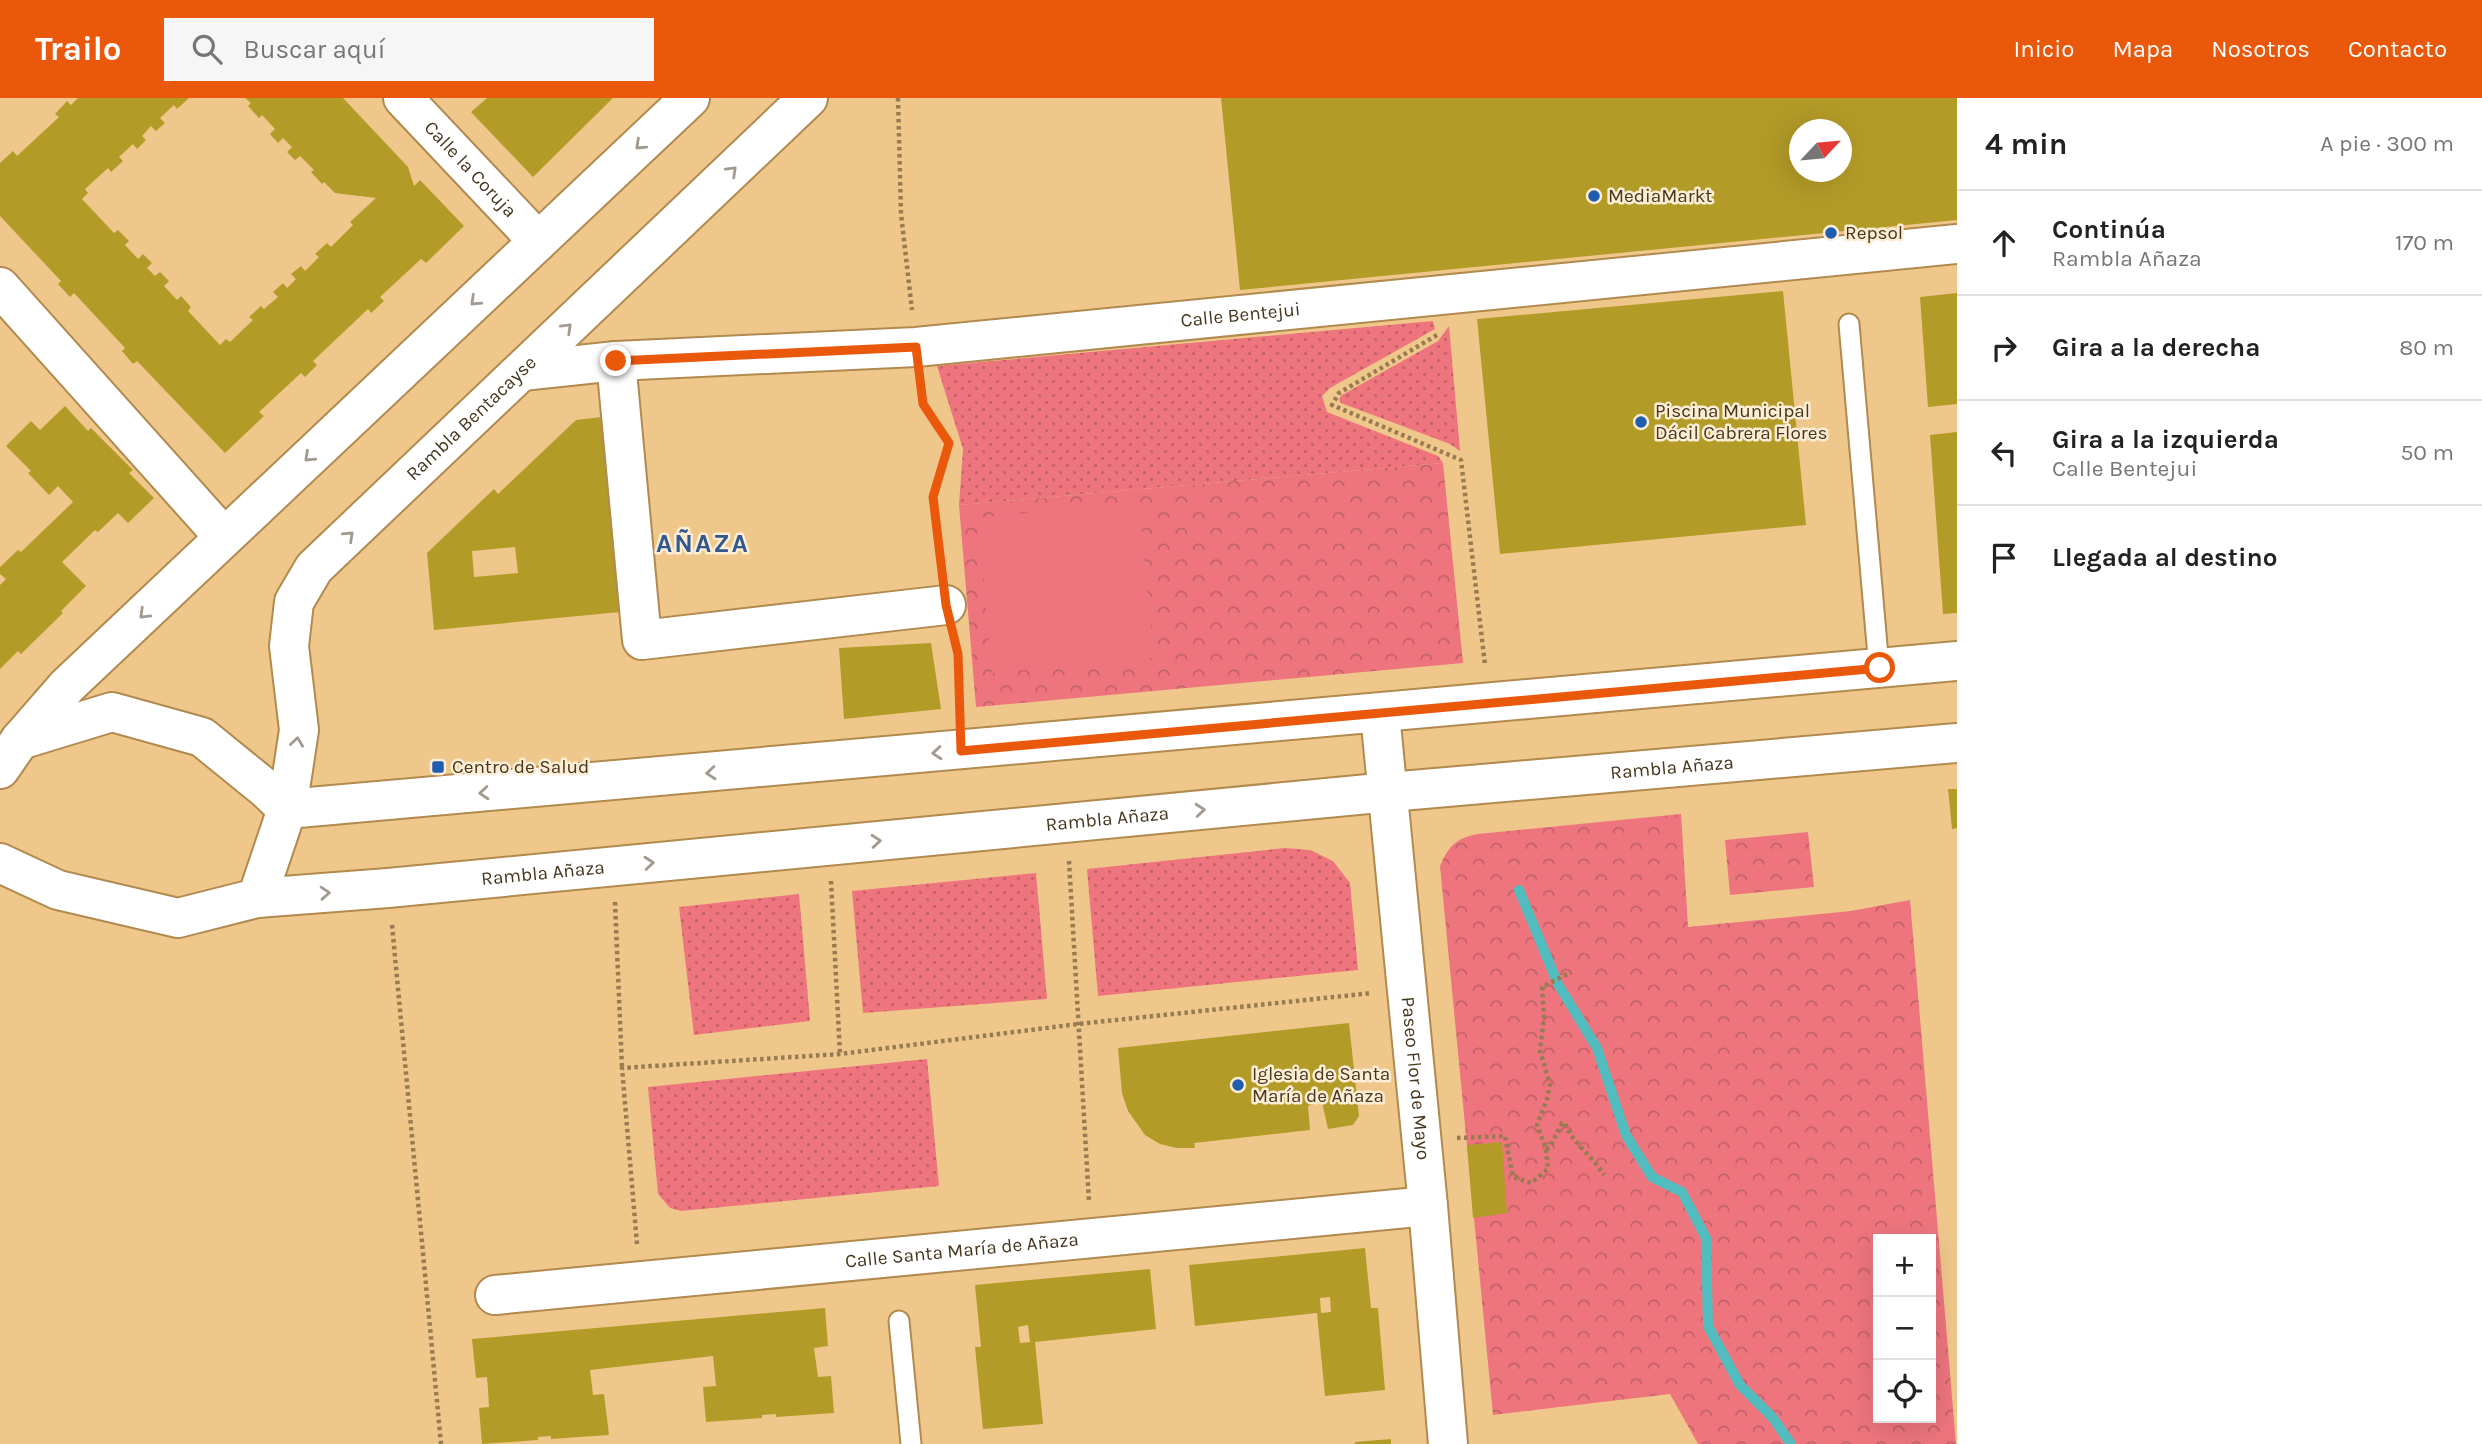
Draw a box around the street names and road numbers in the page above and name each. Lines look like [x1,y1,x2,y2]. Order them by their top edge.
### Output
street label: Calle la Coruja [420,117,521,222]
street label: Calle Bentejui [1180,298,1301,332]
street label: Rambla Bentacayse [402,351,541,485]
street label: Rambla Añaza [1609,751,1735,784]
street label: Rambla Añaza [1045,802,1170,836]
street label: Rambla Añaza [480,856,606,890]
street label: Paseo Flor de Mayo [1397,996,1434,1161]
street label: Calle Santa María de Añaza [844,1228,1080,1273]

